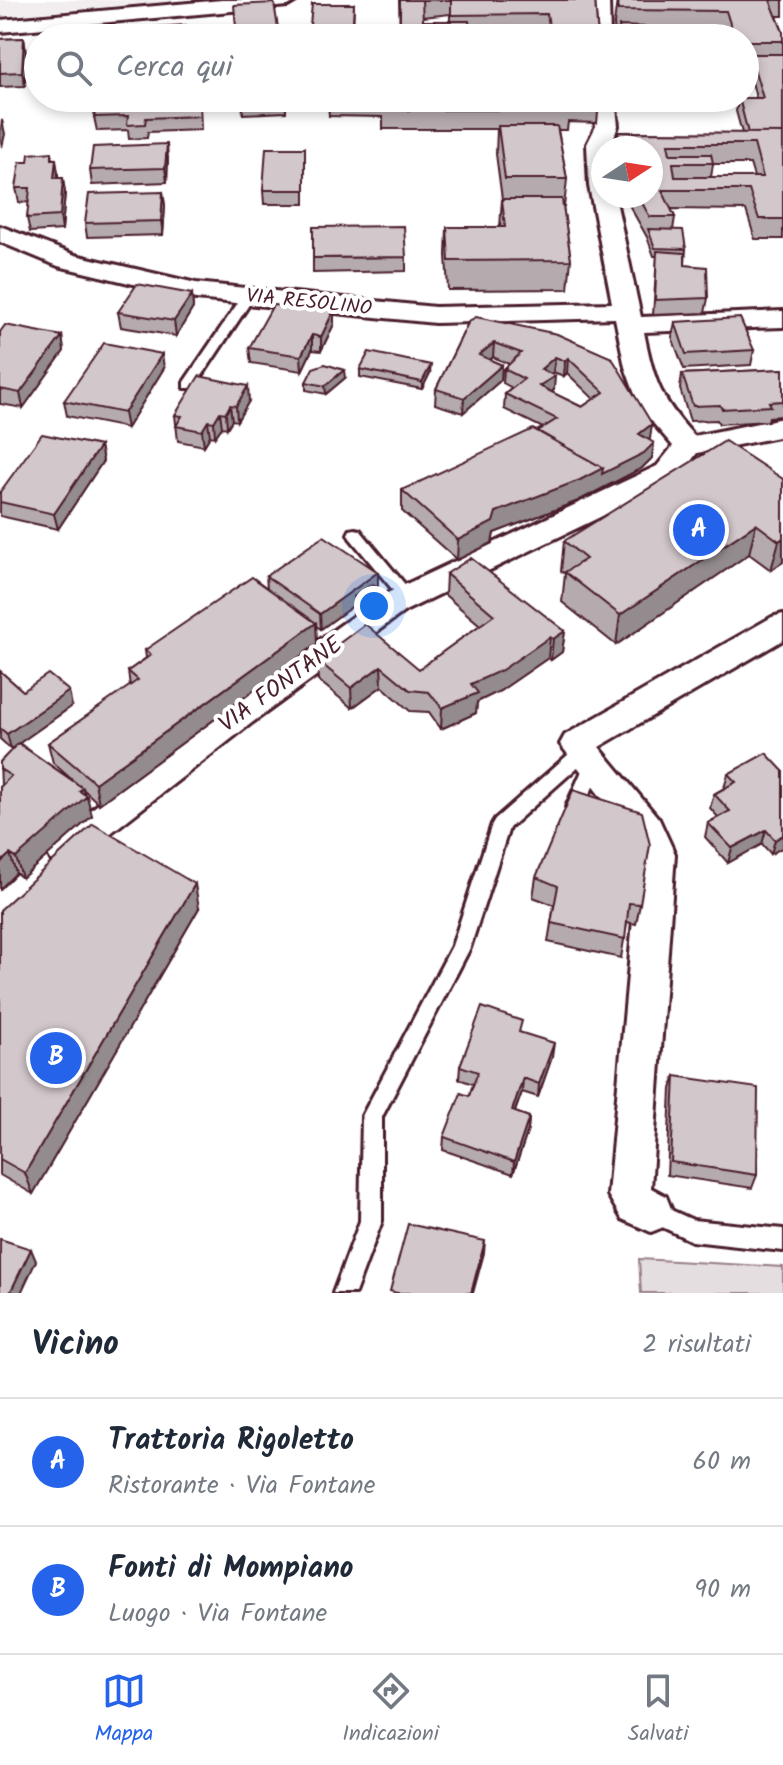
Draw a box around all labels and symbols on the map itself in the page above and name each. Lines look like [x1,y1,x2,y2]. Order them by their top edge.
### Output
north arrow [591,136,663,208]
street label: VIA RESOLINO [245,280,373,326]
pin: A [673,500,725,560]
your location [354,586,394,626]
street label: VIA FONTANE [211,626,352,744]
pin: B [30,1028,82,1088]

